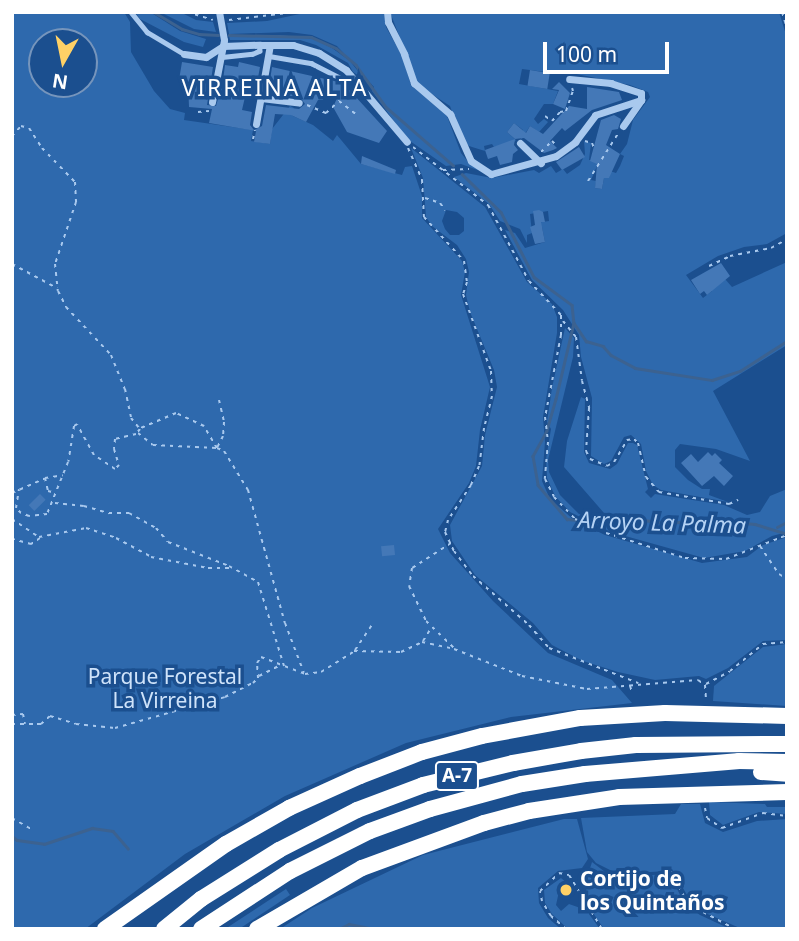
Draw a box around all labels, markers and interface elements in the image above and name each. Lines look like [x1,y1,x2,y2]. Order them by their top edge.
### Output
north arrow [28,28,98,98]
scale bar [547,28,673,72]
text: 100 m [556,40,617,68]
text: N [50,68,70,96]
district label: VIRREINA ALTA [183,73,367,101]
water label: Arroyo La Palma [577,505,747,539]
park label: Parque Forestal La Virreina [88,663,242,713]
road number: A-7 [434,761,480,792]
place label: Cortijo de los Quintaños [580,865,725,915]
marker: Cortijo de los Quintaños [558,882,574,898]

